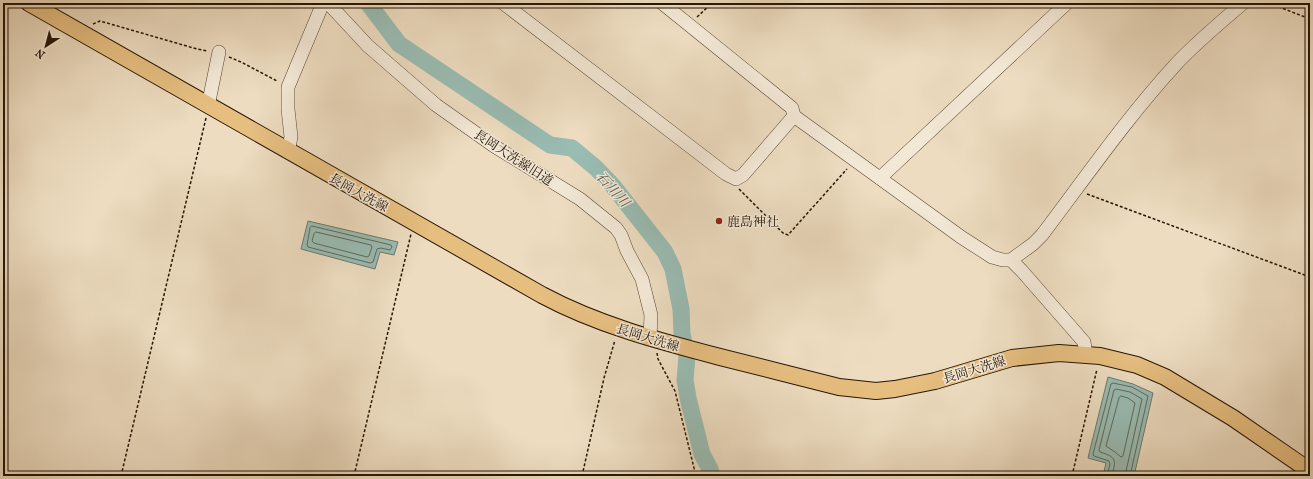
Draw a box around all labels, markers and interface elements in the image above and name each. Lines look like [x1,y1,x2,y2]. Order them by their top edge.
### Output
north arrow [26,26,66,66]
text: N [33,46,48,61]
street label: 長岡大洗線旧道 [471,126,556,188]
water label: 石川川 [592,168,634,212]
street label: 長岡大洗線 [327,170,391,215]
place label: 鹿島神社 [727,214,779,229]
marker: 鹿島神社 [714,216,724,226]
street label: 長岡大洗線 [615,321,681,354]
street label: 長岡大洗線 [941,353,1007,386]

